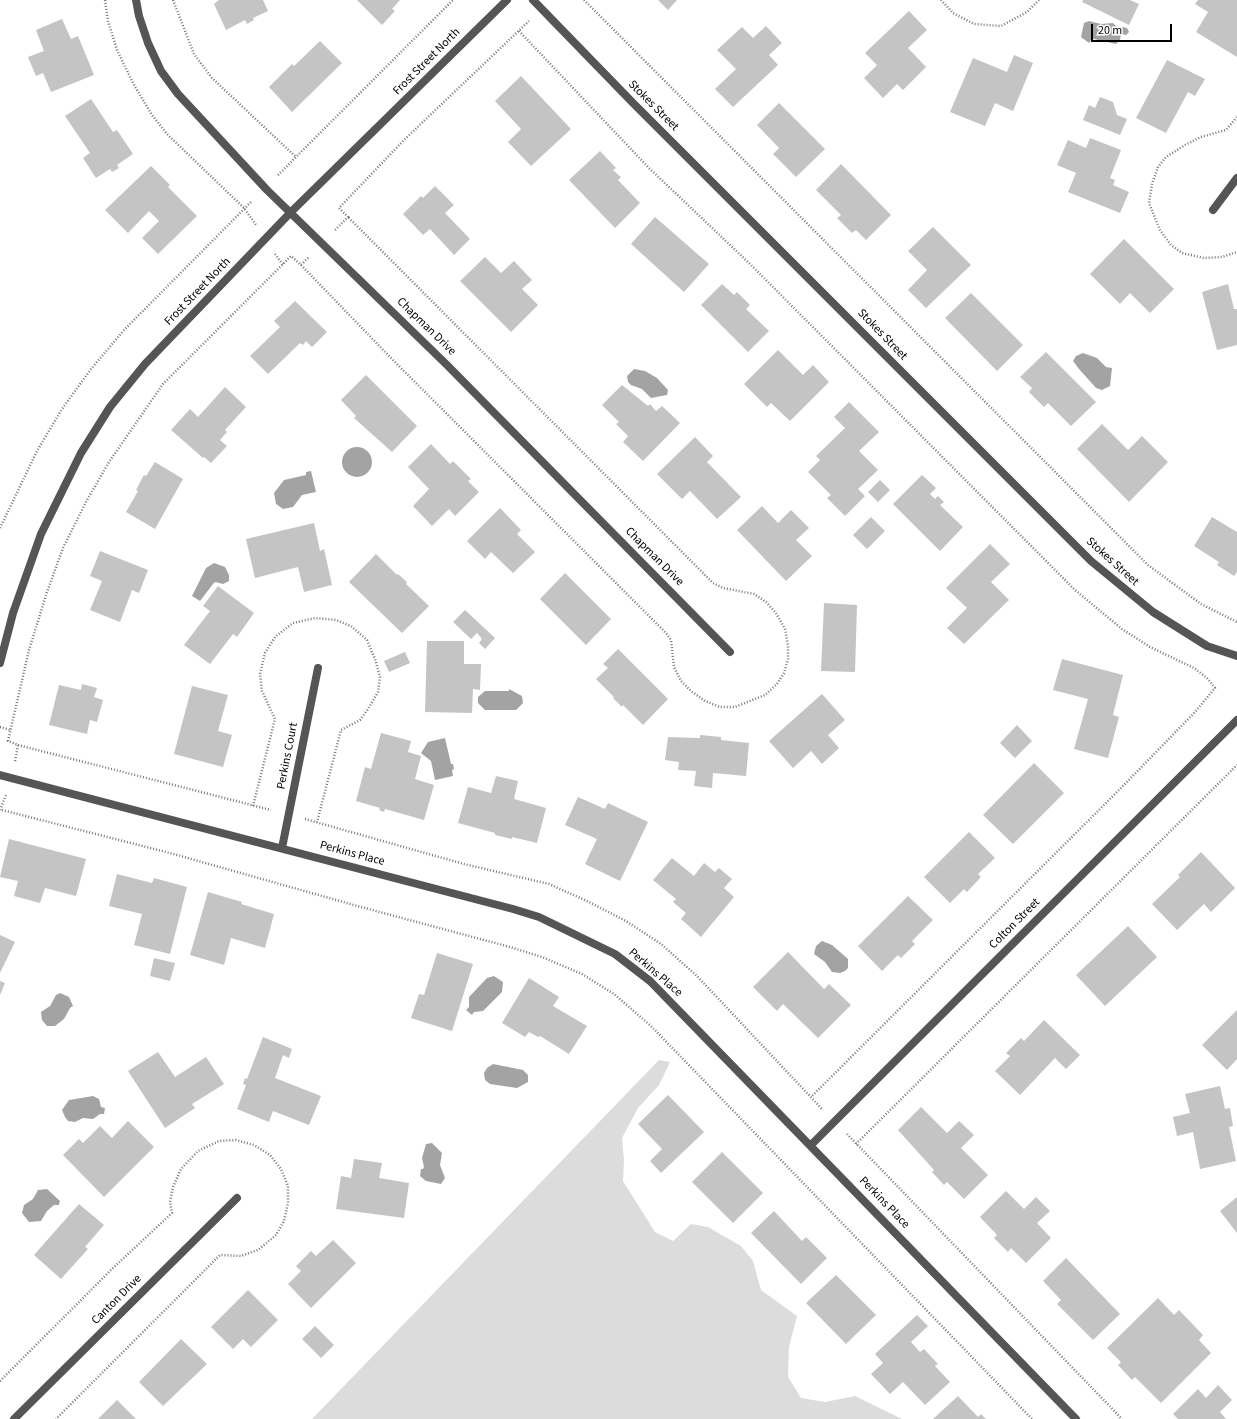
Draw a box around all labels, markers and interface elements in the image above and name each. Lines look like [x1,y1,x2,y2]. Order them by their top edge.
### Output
scale bar [1093,16,1174,42]
text: 20 m [1098,22,1122,39]
street label: Frost Street North [390,25,464,99]
street label: Stokes Street [625,78,681,134]
street label: Frost Street North [162,255,234,329]
street label: Chapman Drive [393,295,459,359]
street label: Stokes Street [854,306,910,364]
street label: Chapman Drive [622,525,686,589]
street label: Stokes Street [1083,535,1141,589]
street label: Perkins Court [274,721,302,791]
street label: Perkins Place [318,838,386,870]
street label: Colton Street [987,896,1043,952]
street label: Perkins Place [625,946,685,1000]
street label: Perkins Place [856,1174,912,1232]
street label: Canton Drive [89,1272,145,1328]

